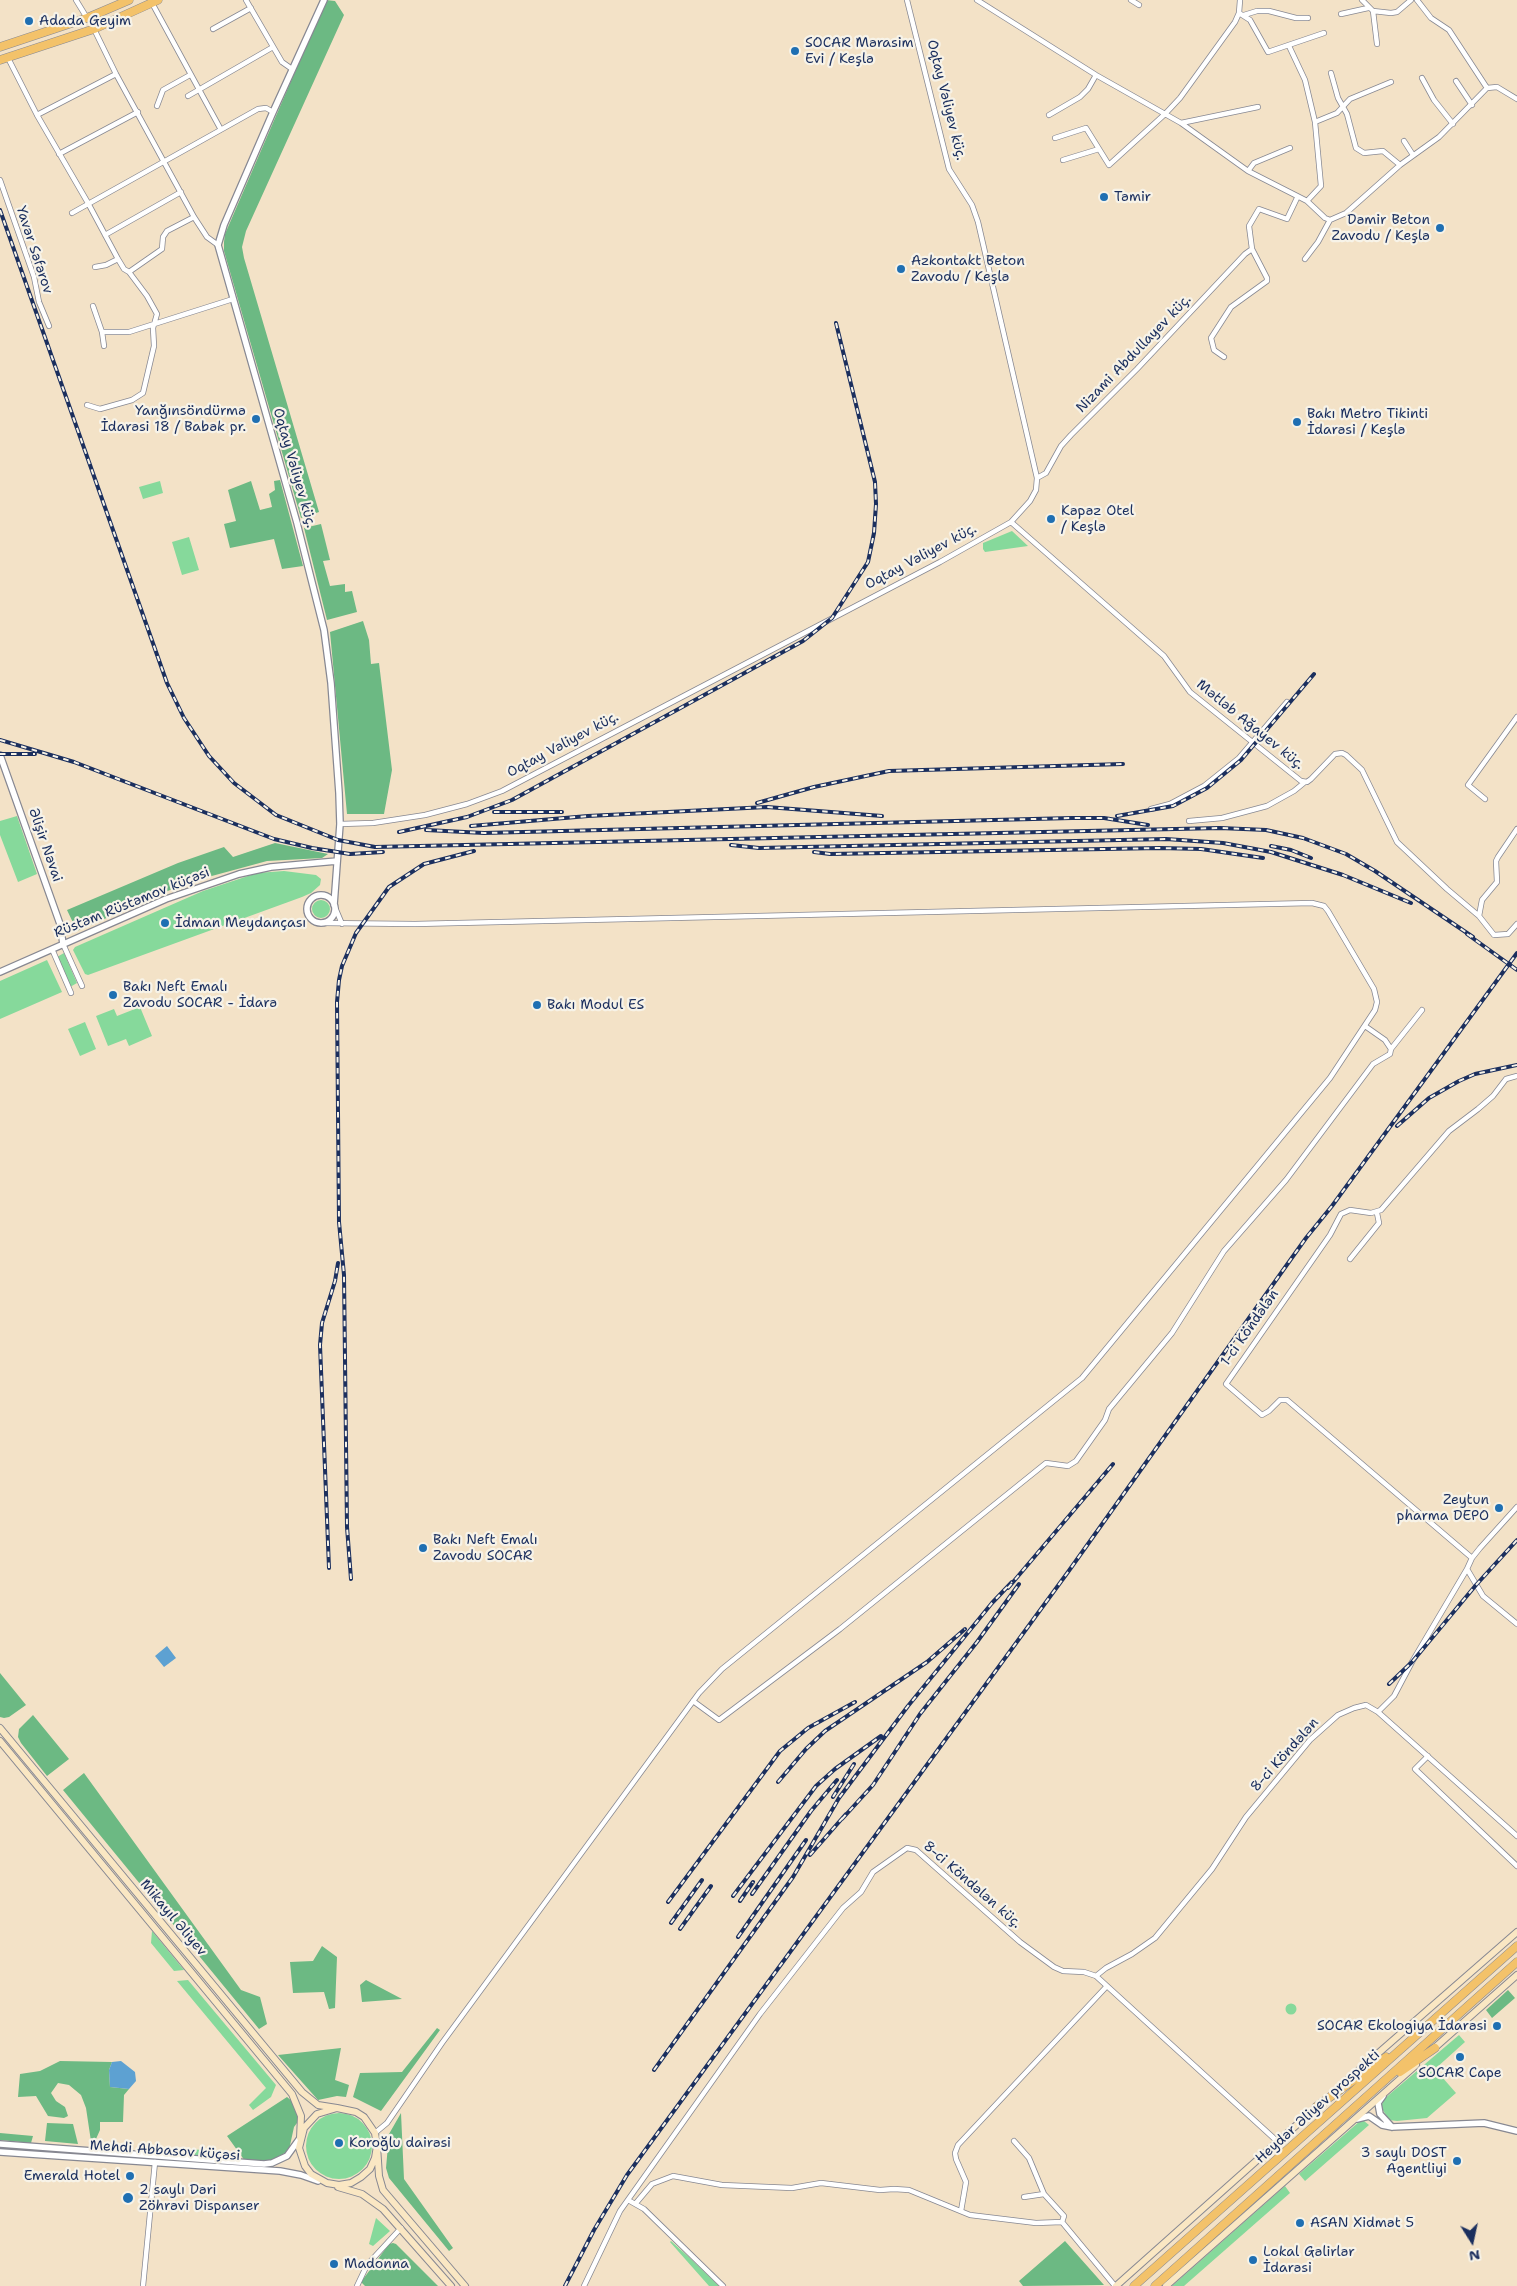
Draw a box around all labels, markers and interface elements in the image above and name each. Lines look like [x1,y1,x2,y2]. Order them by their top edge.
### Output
place label: Adada Geyim [39,13,131,29]
marker: Adada Geyim [23,15,35,27]
place label: SOCAR Mərasim Evi / Keşlə [805,35,913,68]
street label: Oqtay Vəliyev küç. [923,38,969,162]
marker: SOCAR Mərasim Evi / Keşlə [789,45,801,57]
place label: Təmir [1114,189,1151,205]
marker: Təmir [1098,191,1110,203]
street label: Yavər Səfərov [12,204,56,296]
place label: Dəmir Beton Zavodu / Keşlə [1332,212,1430,244]
marker: Dəmir Beton Zavodu / Keşlə [1434,222,1446,234]
place label: Azkontakt Beton Zavodu / Keşlə [911,253,1025,286]
marker: Azkontakt Beton Zavodu / Keşlə [895,263,907,275]
street label: Nizami Abdullayev küç. [1073,291,1195,417]
place label: Yanğınsöndürmə İdarəsi 18 / Babək pr. [101,403,246,436]
street label: Oqtay Vəliyev küç. [269,406,319,530]
place label: Bakı Metro Tikinti İdarəsi / Keşlə [1307,406,1428,438]
marker: Yanğınsöndürmə İdarəsi 18 / Babək pr. [250,413,262,425]
marker: Bakı Metro Tikinti İdarəsi / Keşlə [1291,416,1303,428]
place label: Kəpəz Otel / Keşlə [1061,503,1134,536]
marker: Kəpəz Otel / Keşlə [1045,513,1057,525]
street label: Oqtay Vəliyev küç. [862,521,980,593]
street label: Mətləb Ağayev küç. [1193,676,1307,774]
street label: Oqtay Vəliyev küç. [504,709,622,781]
street label: Əlişir Nəvai [24,806,66,884]
street label: Rüstəm Rüstəmov küçəsi [52,864,212,942]
place label: İdman Meydançası [175,915,306,931]
marker: İdman Meydançası [159,917,171,929]
place label: Bakı Neft Emalı Zavodu SOCAR - İdarə [123,979,277,1012]
marker: Bakı Neft Emalı Zavodu SOCAR - İdarə [107,989,119,1001]
place label: Bakı Modul ES [547,997,644,1013]
marker: Bakı Modul ES [531,999,543,1011]
street label: 1-ci Köndələn [1217,1287,1283,1369]
place label: Zeytun pharma DEPO [1397,1492,1489,1524]
marker: Zeytun pharma DEPO [1493,1502,1505,1514]
place label: Bakı Neft Emalı Zavodu SOCAR [433,1532,538,1564]
marker: Bakı Neft Emalı Zavodu SOCAR [417,1542,429,1554]
street label: 8-ci Köndələn [1247,1715,1323,1795]
street label: 8-ci Köndələn küç. [920,1838,1024,1932]
street label: Mikayıl Əliyev [136,1876,210,1960]
place label: SOCAR Ekologiya İdarəsi [1317,2018,1487,2034]
marker: SOCAR Ekologiya İdarəsi [1491,2020,1503,2032]
street label: Heydər Əliyev prospekti [1252,2047,1384,2167]
marker: SOCAR Cape [1454,2051,1466,2063]
place label: SOCAR Cape [1418,2065,1502,2081]
place label: Koroğlu dairəsi [349,2135,451,2151]
street label: Mehdi Abbasov küçəsi [89,2137,241,2165]
marker: Koroğlu dairəsi [333,2137,345,2149]
place label: 3 saylı DOST Agentliyi [1361,2145,1447,2178]
marker: 3 saylı DOST Agentliyi [1451,2155,1463,2167]
place label: Emerald Hotel [24,2168,120,2184]
marker: Emerald Hotel [124,2170,136,2182]
place label: 2 saylı Dəri Zöhrəvi Dispanser [139,2182,260,2214]
marker: 2 saylı Dəri Zöhrəvi Dispanser [121,2191,135,2205]
place label: ASAN Xidmət 5 [1310,2215,1414,2231]
north arrow [1447,2216,1497,2266]
marker: ASAN Xidmət 5 [1294,2217,1306,2229]
place label: Lokal Gəlirlər İdarəsi [1263,2244,1355,2276]
text: N [1468,2246,1482,2266]
marker: Lokal Gəlirlər İdarəsi [1247,2254,1259,2266]
place label: Madonna [344,2256,409,2272]
marker: Madonna [328,2258,340,2270]

